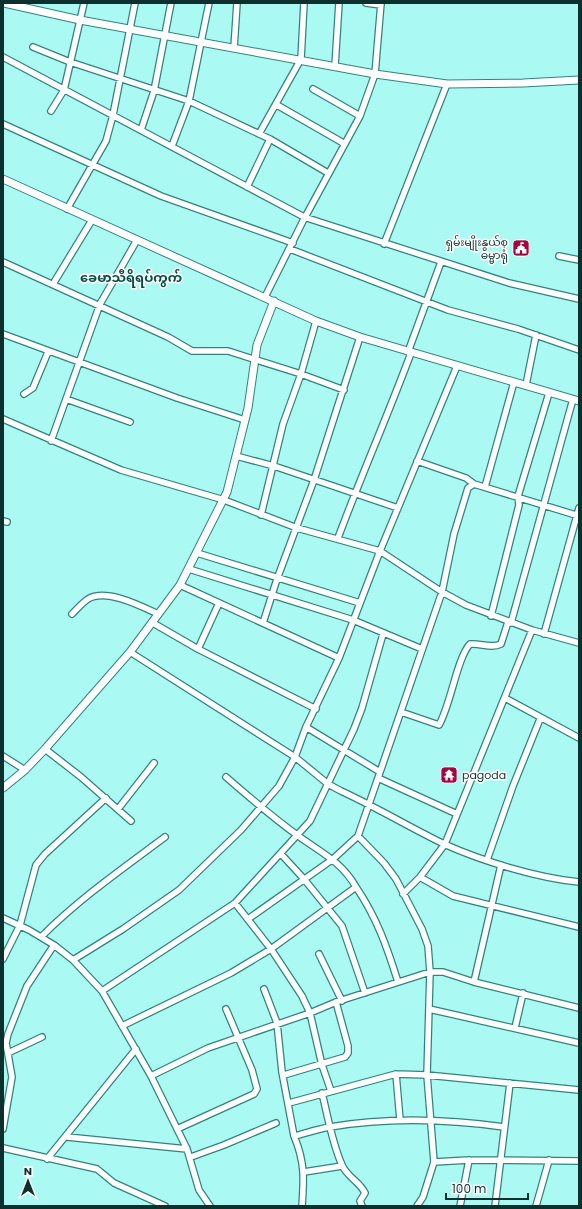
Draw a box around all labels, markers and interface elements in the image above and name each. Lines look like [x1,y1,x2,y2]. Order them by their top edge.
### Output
place label: ရှမ်းမျိုးနွယ်စု ဓမ္မာရုံ [446,234,508,264]
public building icon: ရှမ်းမျိုးနွယ်စု ဓမ္မာရုံ [511,238,531,258]
district label: ခေမာသီရိရပ်ကွက် [80,268,182,288]
temple icon: pagoda [439,765,459,785]
place label: pagoda [462,767,506,783]
north arrow [8,1161,48,1201]
text: N [24,1163,32,1179]
scale bar [446,1175,528,1201]
text: 100 m [452,1180,486,1197]

